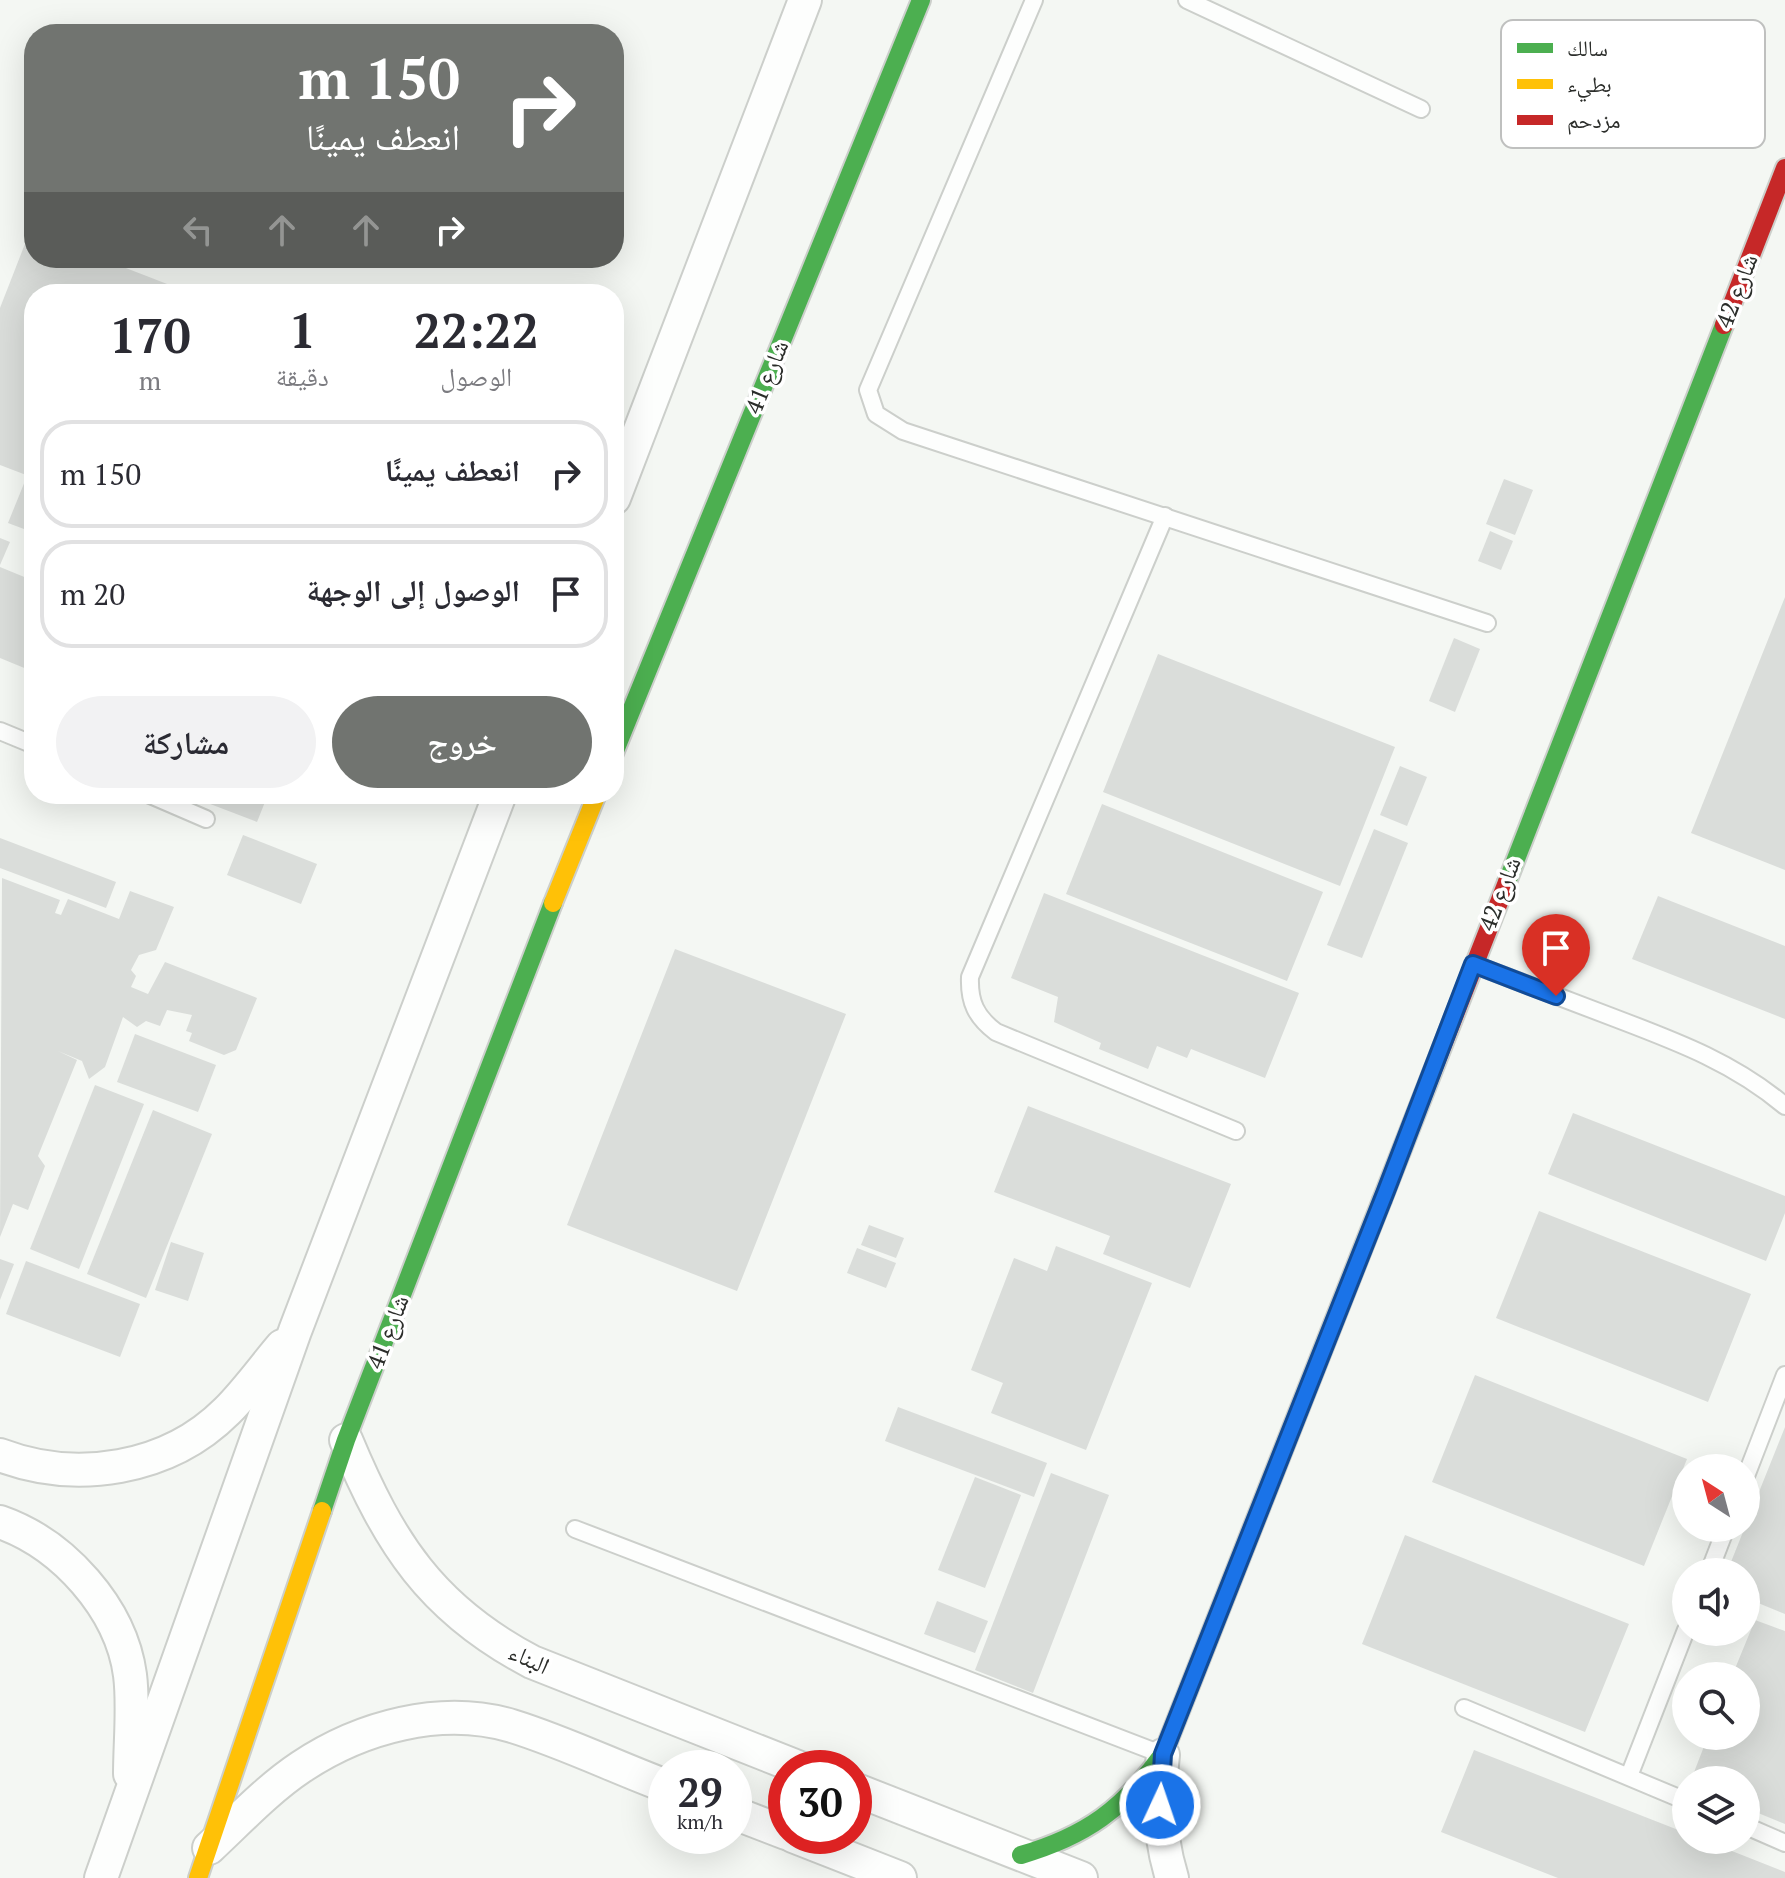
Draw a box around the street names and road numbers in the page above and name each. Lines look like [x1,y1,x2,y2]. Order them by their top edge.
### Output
street label: شارع 42 [1707,249,1765,332]
street label: شارع 41 [737,335,795,418]
street label: شارع 42 [1470,852,1528,935]
street label: شارع 41 [358,1290,416,1373]
street label: البناء [504,1635,555,1681]

